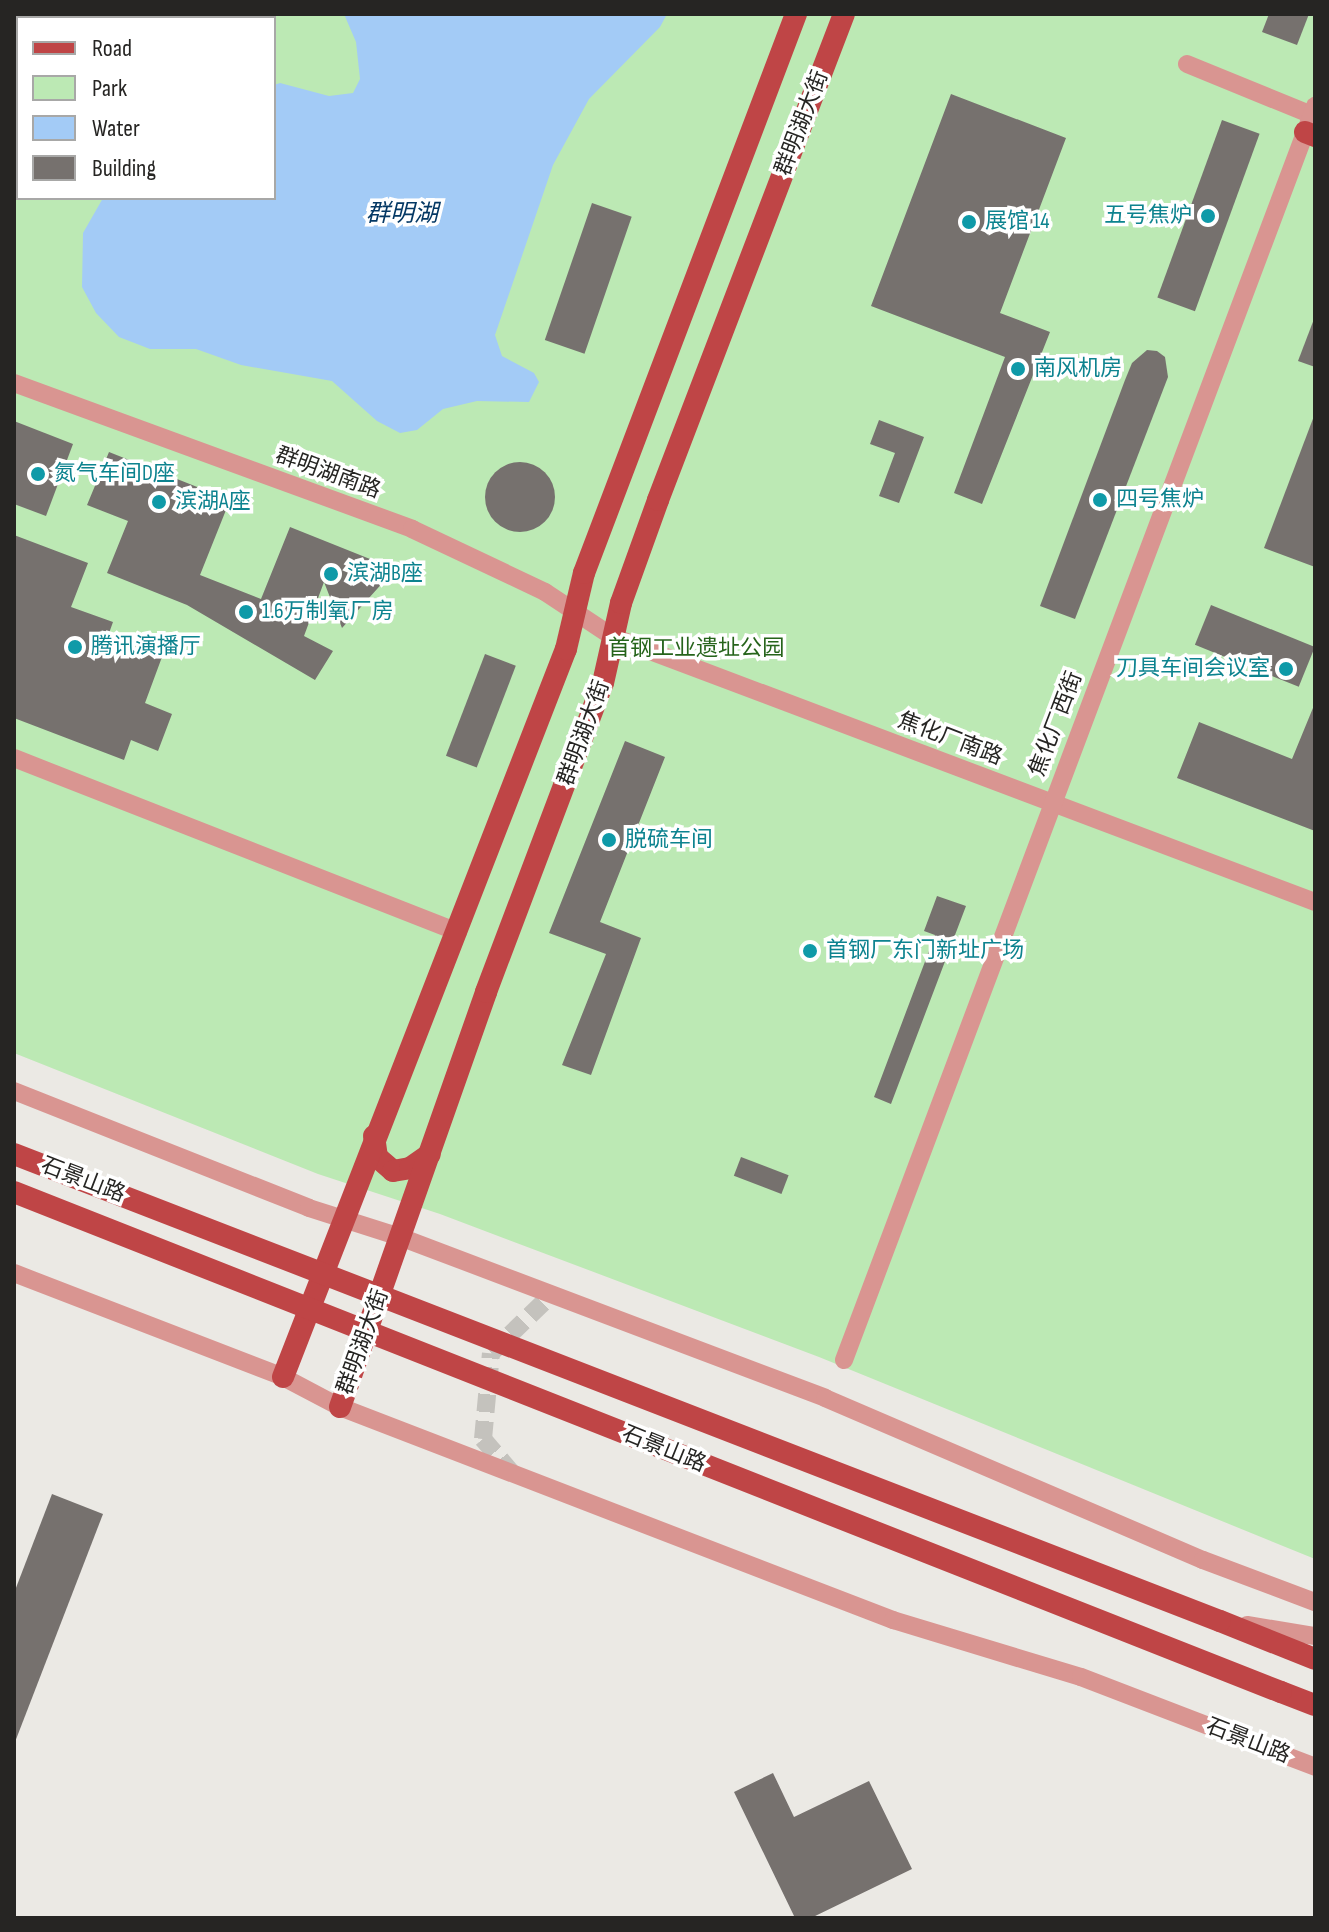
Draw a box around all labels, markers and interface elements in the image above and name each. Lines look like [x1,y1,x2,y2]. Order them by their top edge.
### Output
legend [16,16,276,200]
text: Road [92,34,132,63]
street label: 群明湖大街 [770,67,834,179]
text: Park [92,74,127,103]
text: Water [92,114,140,143]
text: Building [92,154,156,183]
water label: 群明湖 [366,200,438,228]
place label: 五号焦炉 [1104,203,1192,229]
marker: 五号焦炉 [1199,207,1217,225]
place label: 展馆 14 [985,209,1049,235]
marker: 展馆 14 [960,213,978,231]
place label: 南风机房 [1034,356,1122,382]
marker: 南风机房 [1009,360,1027,378]
street label: 群明湖南路 [272,442,384,504]
place label: 氮气车间D座 [54,461,175,487]
marker: 氮气车间D座 [29,465,47,483]
place label: 四号焦炉 [1116,487,1204,513]
place label: 滨湖A座 [175,489,250,515]
marker: 四号焦炉 [1091,491,1109,509]
marker: 滨湖A座 [150,493,168,511]
place label: 滨湖B座 [347,561,423,587]
marker: 滨湖B座 [322,565,340,583]
place label: 1.6万制氧厂房 [262,599,394,625]
marker: 1.6万制氧厂房 [237,603,255,621]
place label: 腾讯演播厅 [91,634,201,660]
park label: 首钢工业遗址公园 [608,636,784,662]
marker: 腾讯演播厅 [66,638,84,656]
place label: 刀具车间会议室 [1116,656,1270,682]
marker: 刀具车间会议室 [1277,660,1295,678]
street label: 焦化厂西街 [1024,668,1088,780]
street label: 群明湖大街 [553,677,615,789]
street label: 焦化厂南路 [894,707,1006,771]
place label: 脱硫车间 [625,827,713,853]
marker: 脱硫车间 [600,831,618,849]
place label: 首钢厂东门新址广场 [826,938,1024,964]
marker: 首钢厂东门新址广场 [801,942,819,960]
street label: 石景山路 [37,1152,129,1208]
street label: 群明湖大街 [332,1286,394,1398]
street label: 石景山路 [618,1420,710,1478]
street label: 石景山路 [1202,1713,1294,1769]

